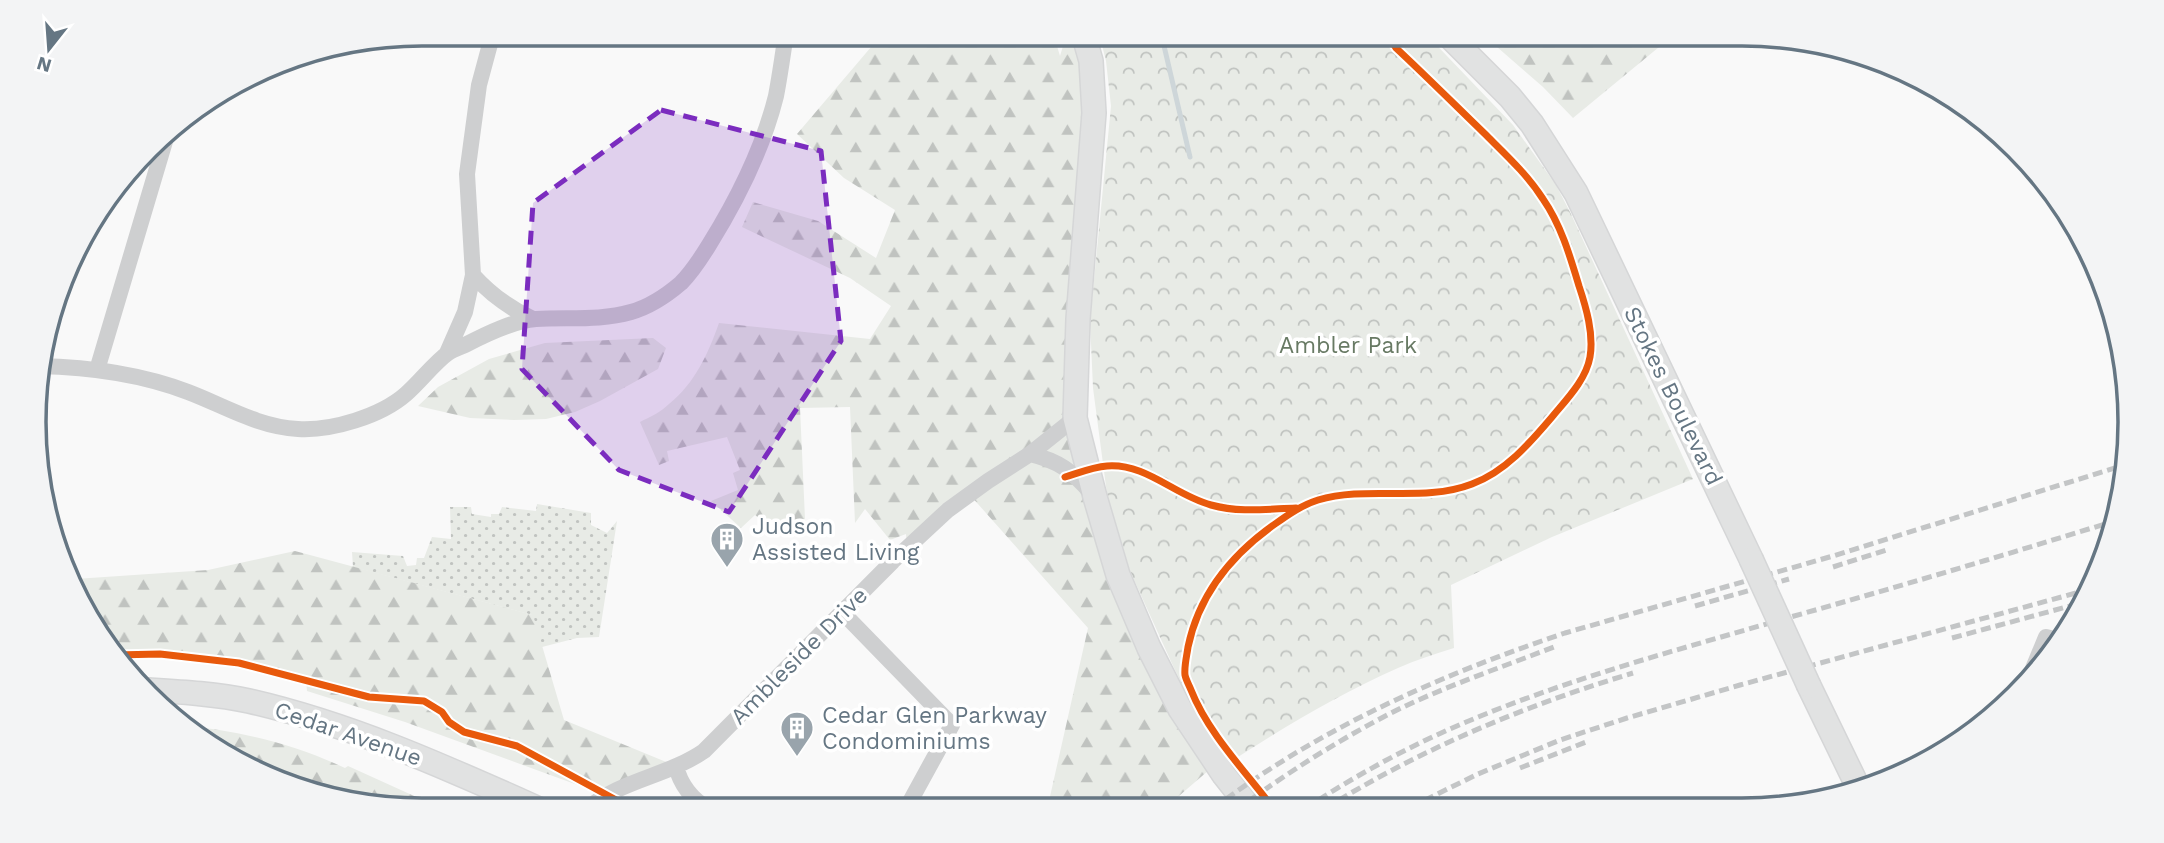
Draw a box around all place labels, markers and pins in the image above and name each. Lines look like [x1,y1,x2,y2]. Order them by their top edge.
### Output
place label: Judson Assisted Living [752,513,920,566]
building icon: Judson Assisted Living [708,520,746,569]
place label: Cedar Glen Parkway Condominiums [822,702,1047,755]
building icon: Cedar Glen Parkway Condominiums [778,709,816,758]

